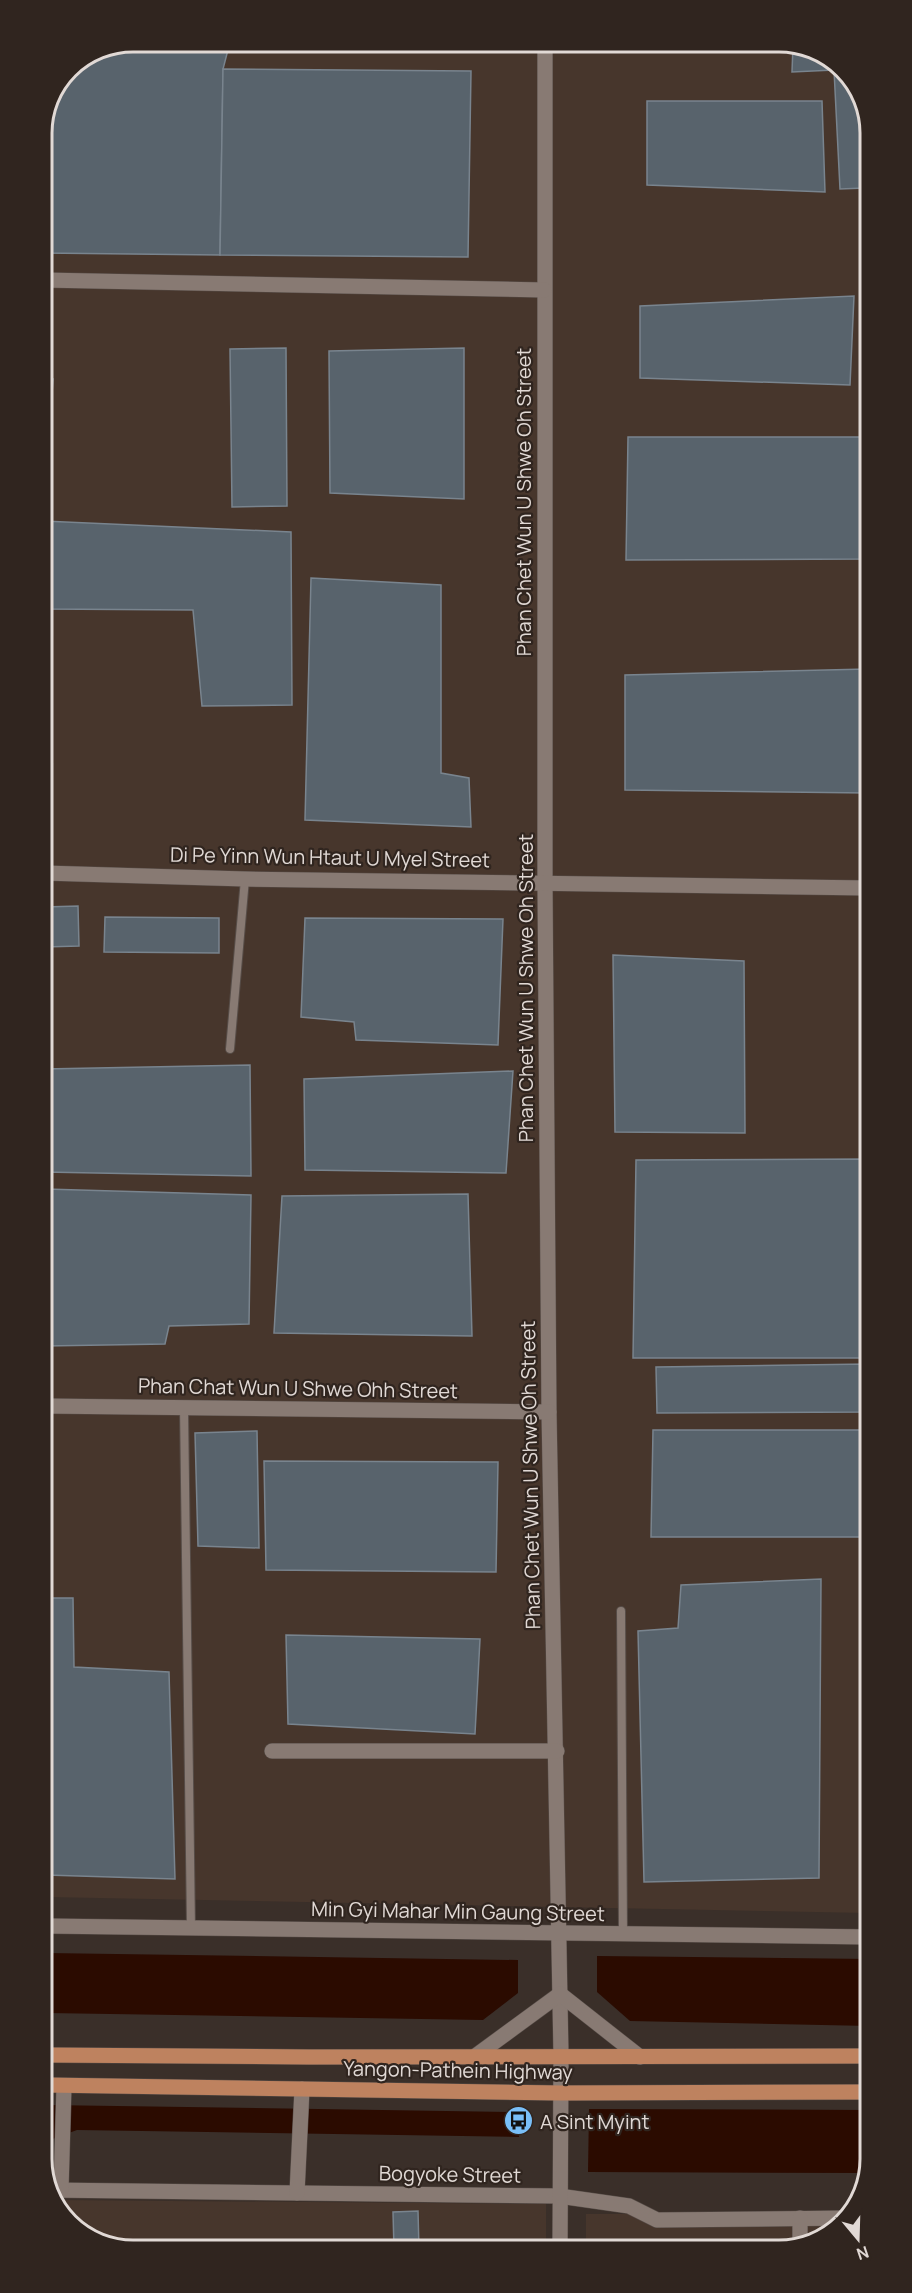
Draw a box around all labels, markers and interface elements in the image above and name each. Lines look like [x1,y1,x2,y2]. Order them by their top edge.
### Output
street label: Phan Chet Wun U Shwe Oh Street [510,348,537,656]
street label: Phan Chet Wun U Shwe Oh Street [512,834,539,1142]
street label: Di Pe Yinn Wun Htaut U Myel Street [170,841,490,873]
street label: Phan Chet Wun U Shwe Oh Street [514,1320,546,1630]
street label: Phan Chat Wun U Shwe Ohh Street [138,1372,458,1404]
street label: Min Gyi Mahar Min Gaung Street [311,1895,605,1927]
street label: Yangon-Pathein Highway [343,2055,573,2086]
bus stop icon: A Sint Myint [503,2105,535,2137]
place label: A Sint Myint [540,2108,649,2135]
street label: Bogyoke Street [379,2159,521,2189]
north arrow [828,2209,888,2269]
text: N [854,2241,872,2265]

